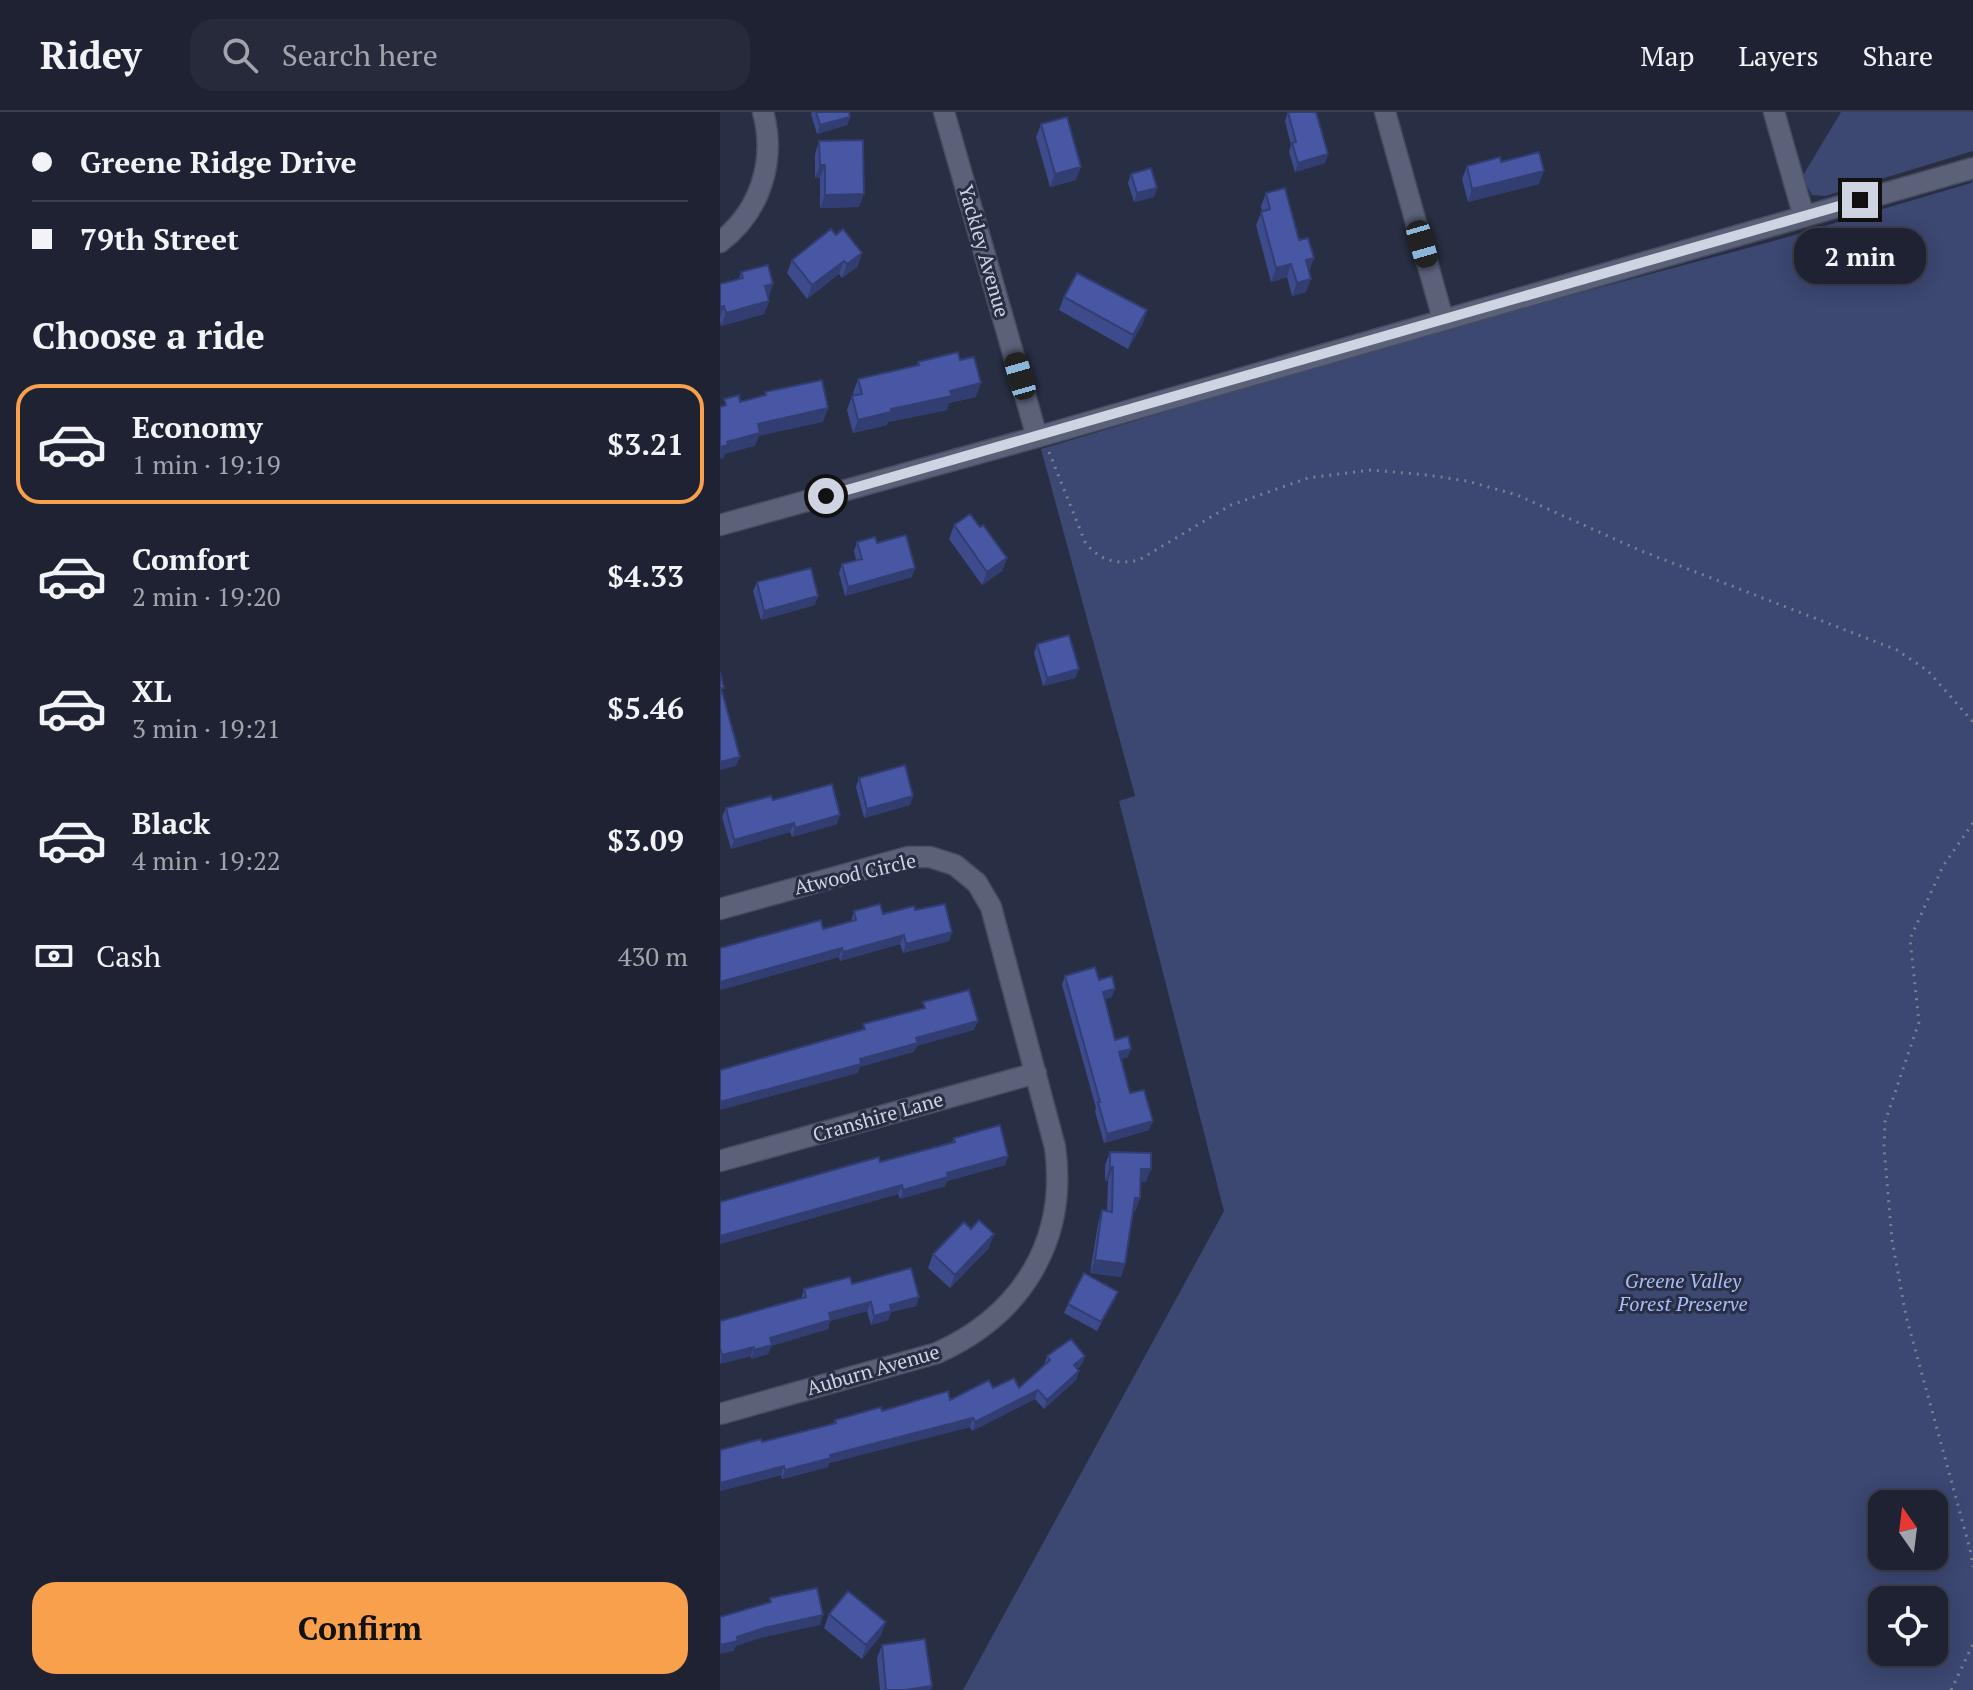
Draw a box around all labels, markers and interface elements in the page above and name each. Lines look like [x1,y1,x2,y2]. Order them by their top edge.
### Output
search box [190,19,750,91]
text: Ridey [40,30,142,80]
icon: search [218,33,262,77]
text: Search here [282,35,438,75]
text: Map [1640,37,1694,74]
text: Layers [1738,37,1819,74]
text: Share [1863,37,1933,74]
text: Greene Ridge Drive [80,142,357,182]
street label: Yackley Avenue [953,181,1016,320]
route end [1842,182,1878,218]
car [1404,218,1440,270]
text: 79th Street [80,219,239,259]
callout: 2 min [1794,228,1926,284]
text: 2 min [1824,239,1896,273]
text: Choose a ride [32,312,265,359]
car [1002,350,1038,402]
text: Economy [132,407,263,447]
icon: car [36,408,108,480]
text: $3.21 [607,424,684,464]
text: 1 min · 19:19 [132,447,281,481]
route start [808,478,844,514]
text: Comfort [132,539,250,579]
icon: car [36,540,108,612]
text: $4.33 [607,556,684,596]
text: 2 min · 19:20 [132,579,281,613]
text: XL [132,671,171,711]
icon: car [36,672,108,744]
text: $5.46 [607,688,684,728]
text: 3 min · 19:21 [132,711,281,745]
text: Black [132,803,210,843]
icon: car [36,804,108,876]
text: $3.09 [607,820,684,860]
text: 4 min · 19:22 [132,843,281,877]
street label: Atwood Circle [791,846,919,901]
icon: cash [32,934,76,978]
text: Cash [96,936,161,976]
text: 430 m [618,939,688,973]
street label: Cranshire Lane [809,1085,946,1148]
park label: Greene Valley Forest Preserve [1617,1267,1748,1317]
street label: Auburn Avenue [803,1338,942,1401]
north arrow [1868,1490,1948,1570]
map controls [1868,1490,1948,1666]
button: Confirm [32,1582,688,1674]
button: locate [1868,1586,1948,1666]

